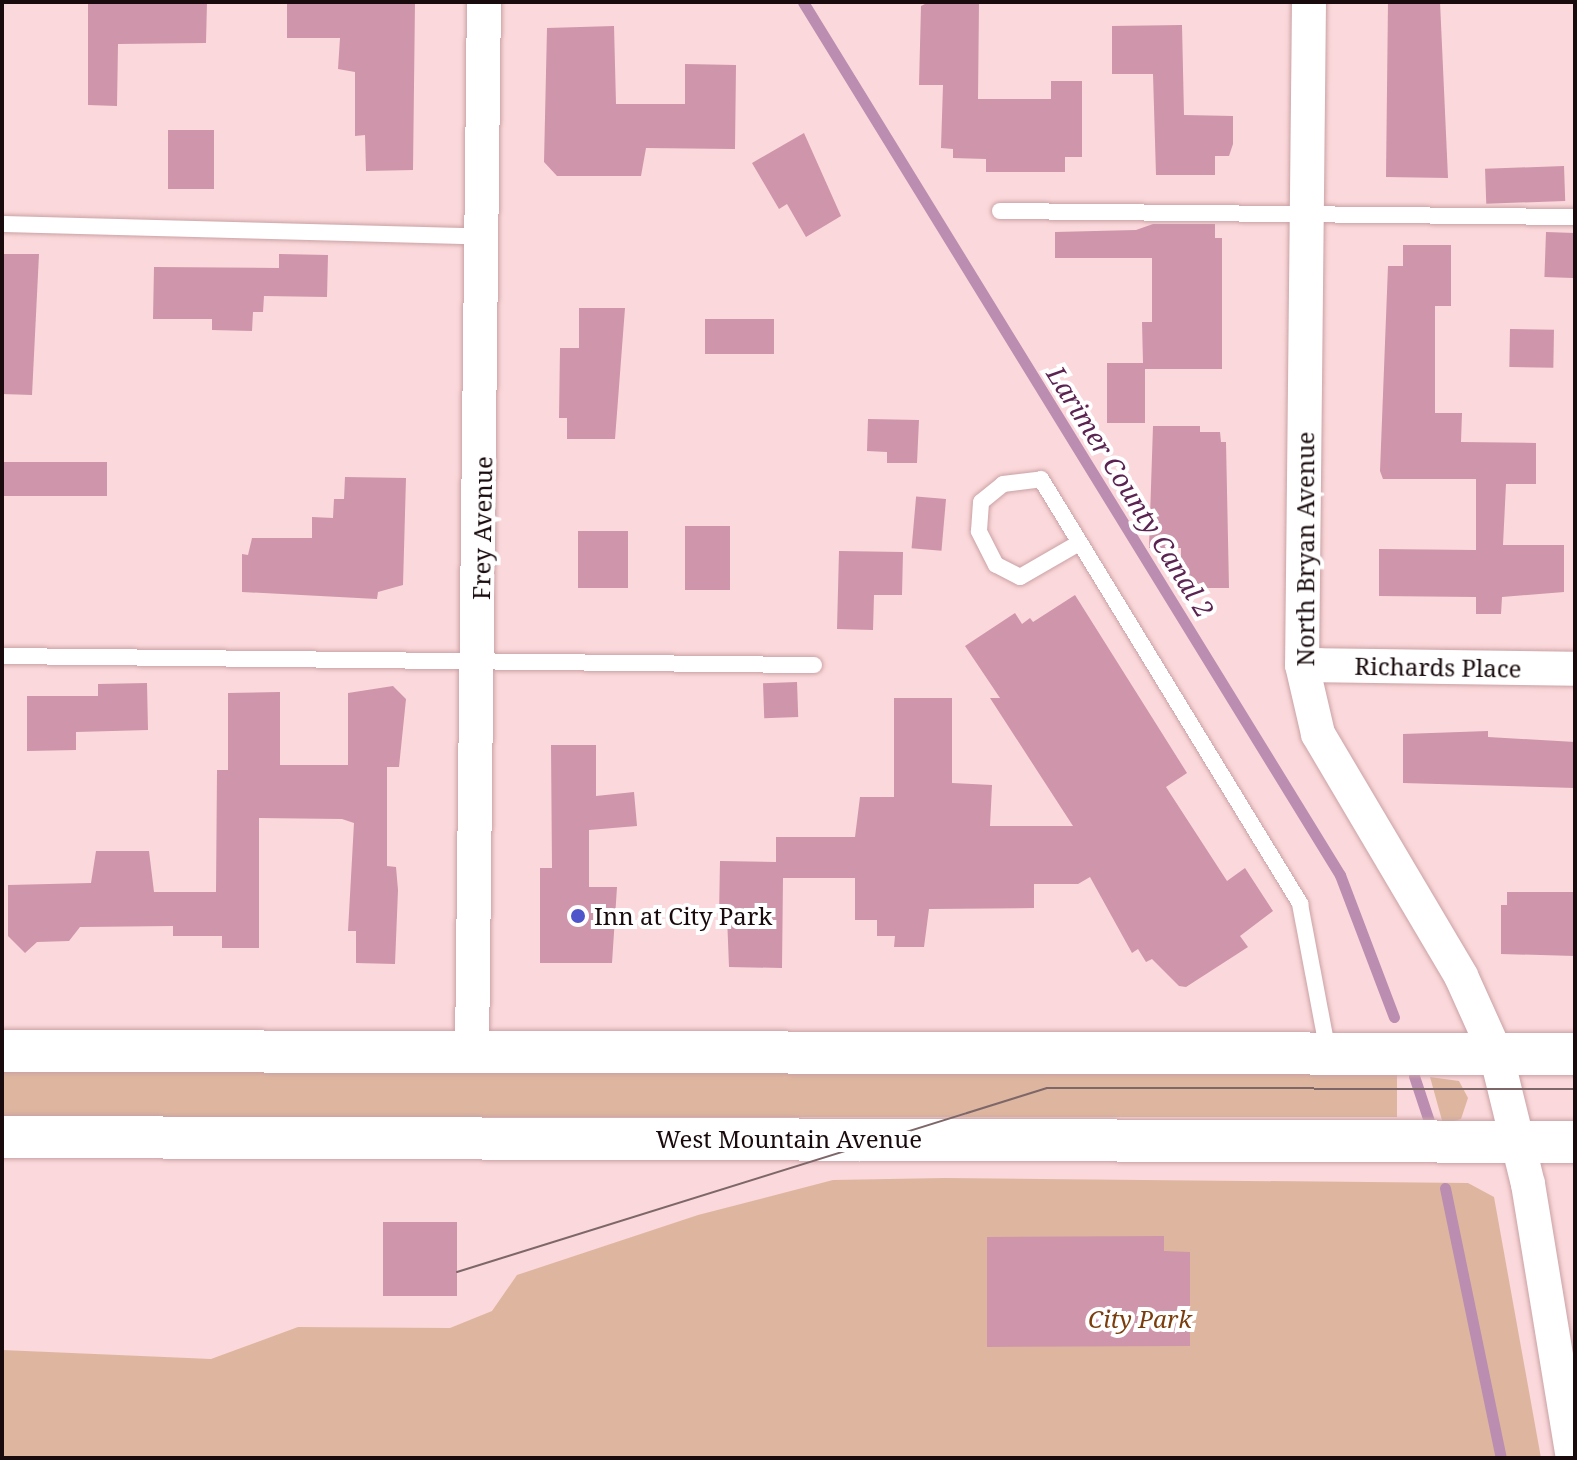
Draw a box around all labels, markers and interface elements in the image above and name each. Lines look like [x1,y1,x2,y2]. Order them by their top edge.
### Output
water label: Larimer County Canal 2 [1040,361,1220,623]
street label: North Bryan Avenue [1291,432,1319,666]
street label: Frey Avenue [466,456,498,600]
street label: Richards Place [1354,651,1522,683]
place label: Inn at City Park [594,902,772,930]
marker: Inn at City Park [569,907,587,925]
street label: West Mountain Avenue [656,1125,922,1153]
park label: City Park [1088,1305,1192,1333]

